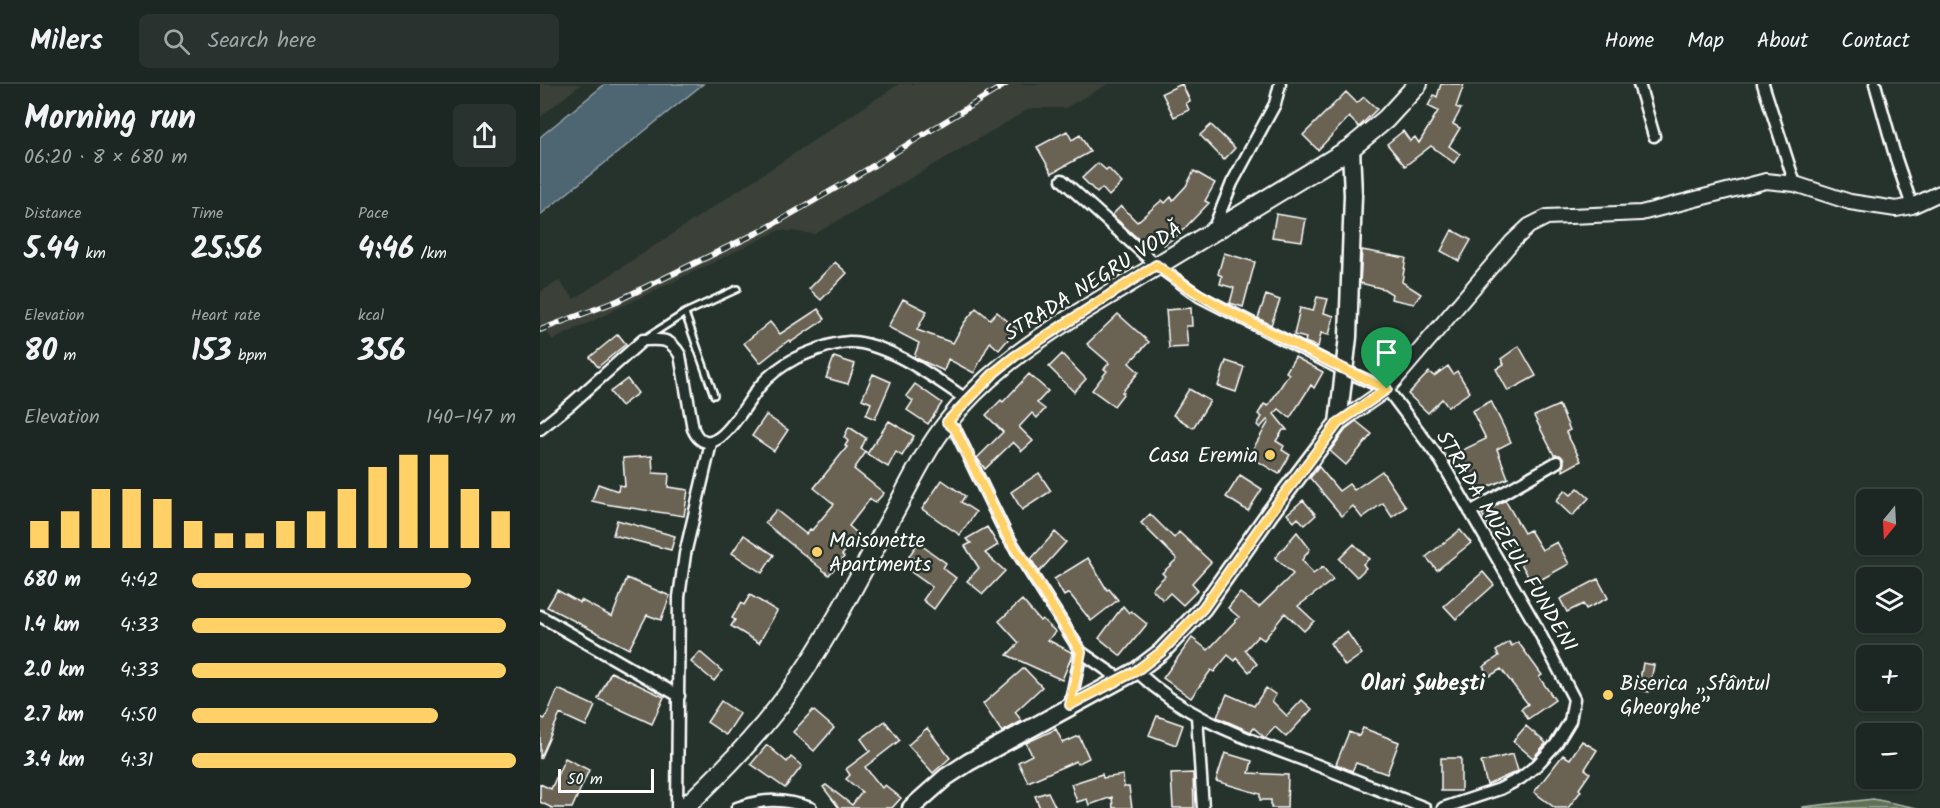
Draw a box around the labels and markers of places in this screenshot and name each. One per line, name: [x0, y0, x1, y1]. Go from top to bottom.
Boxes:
pin: [1361, 327, 1412, 389]
place label: Casa Eremia: [1148, 440, 1258, 473]
marker: Casa Eremia: [1263, 448, 1277, 462]
place label: Maisonette Apartments: [829, 525, 931, 582]
marker: Maisonette Apartments: [810, 545, 824, 559]
place label: Biserica „Sfântul Gheorghe”: [1620, 668, 1770, 725]
marker: Biserica „Sfântul Gheorghe”: [1601, 688, 1615, 702]

